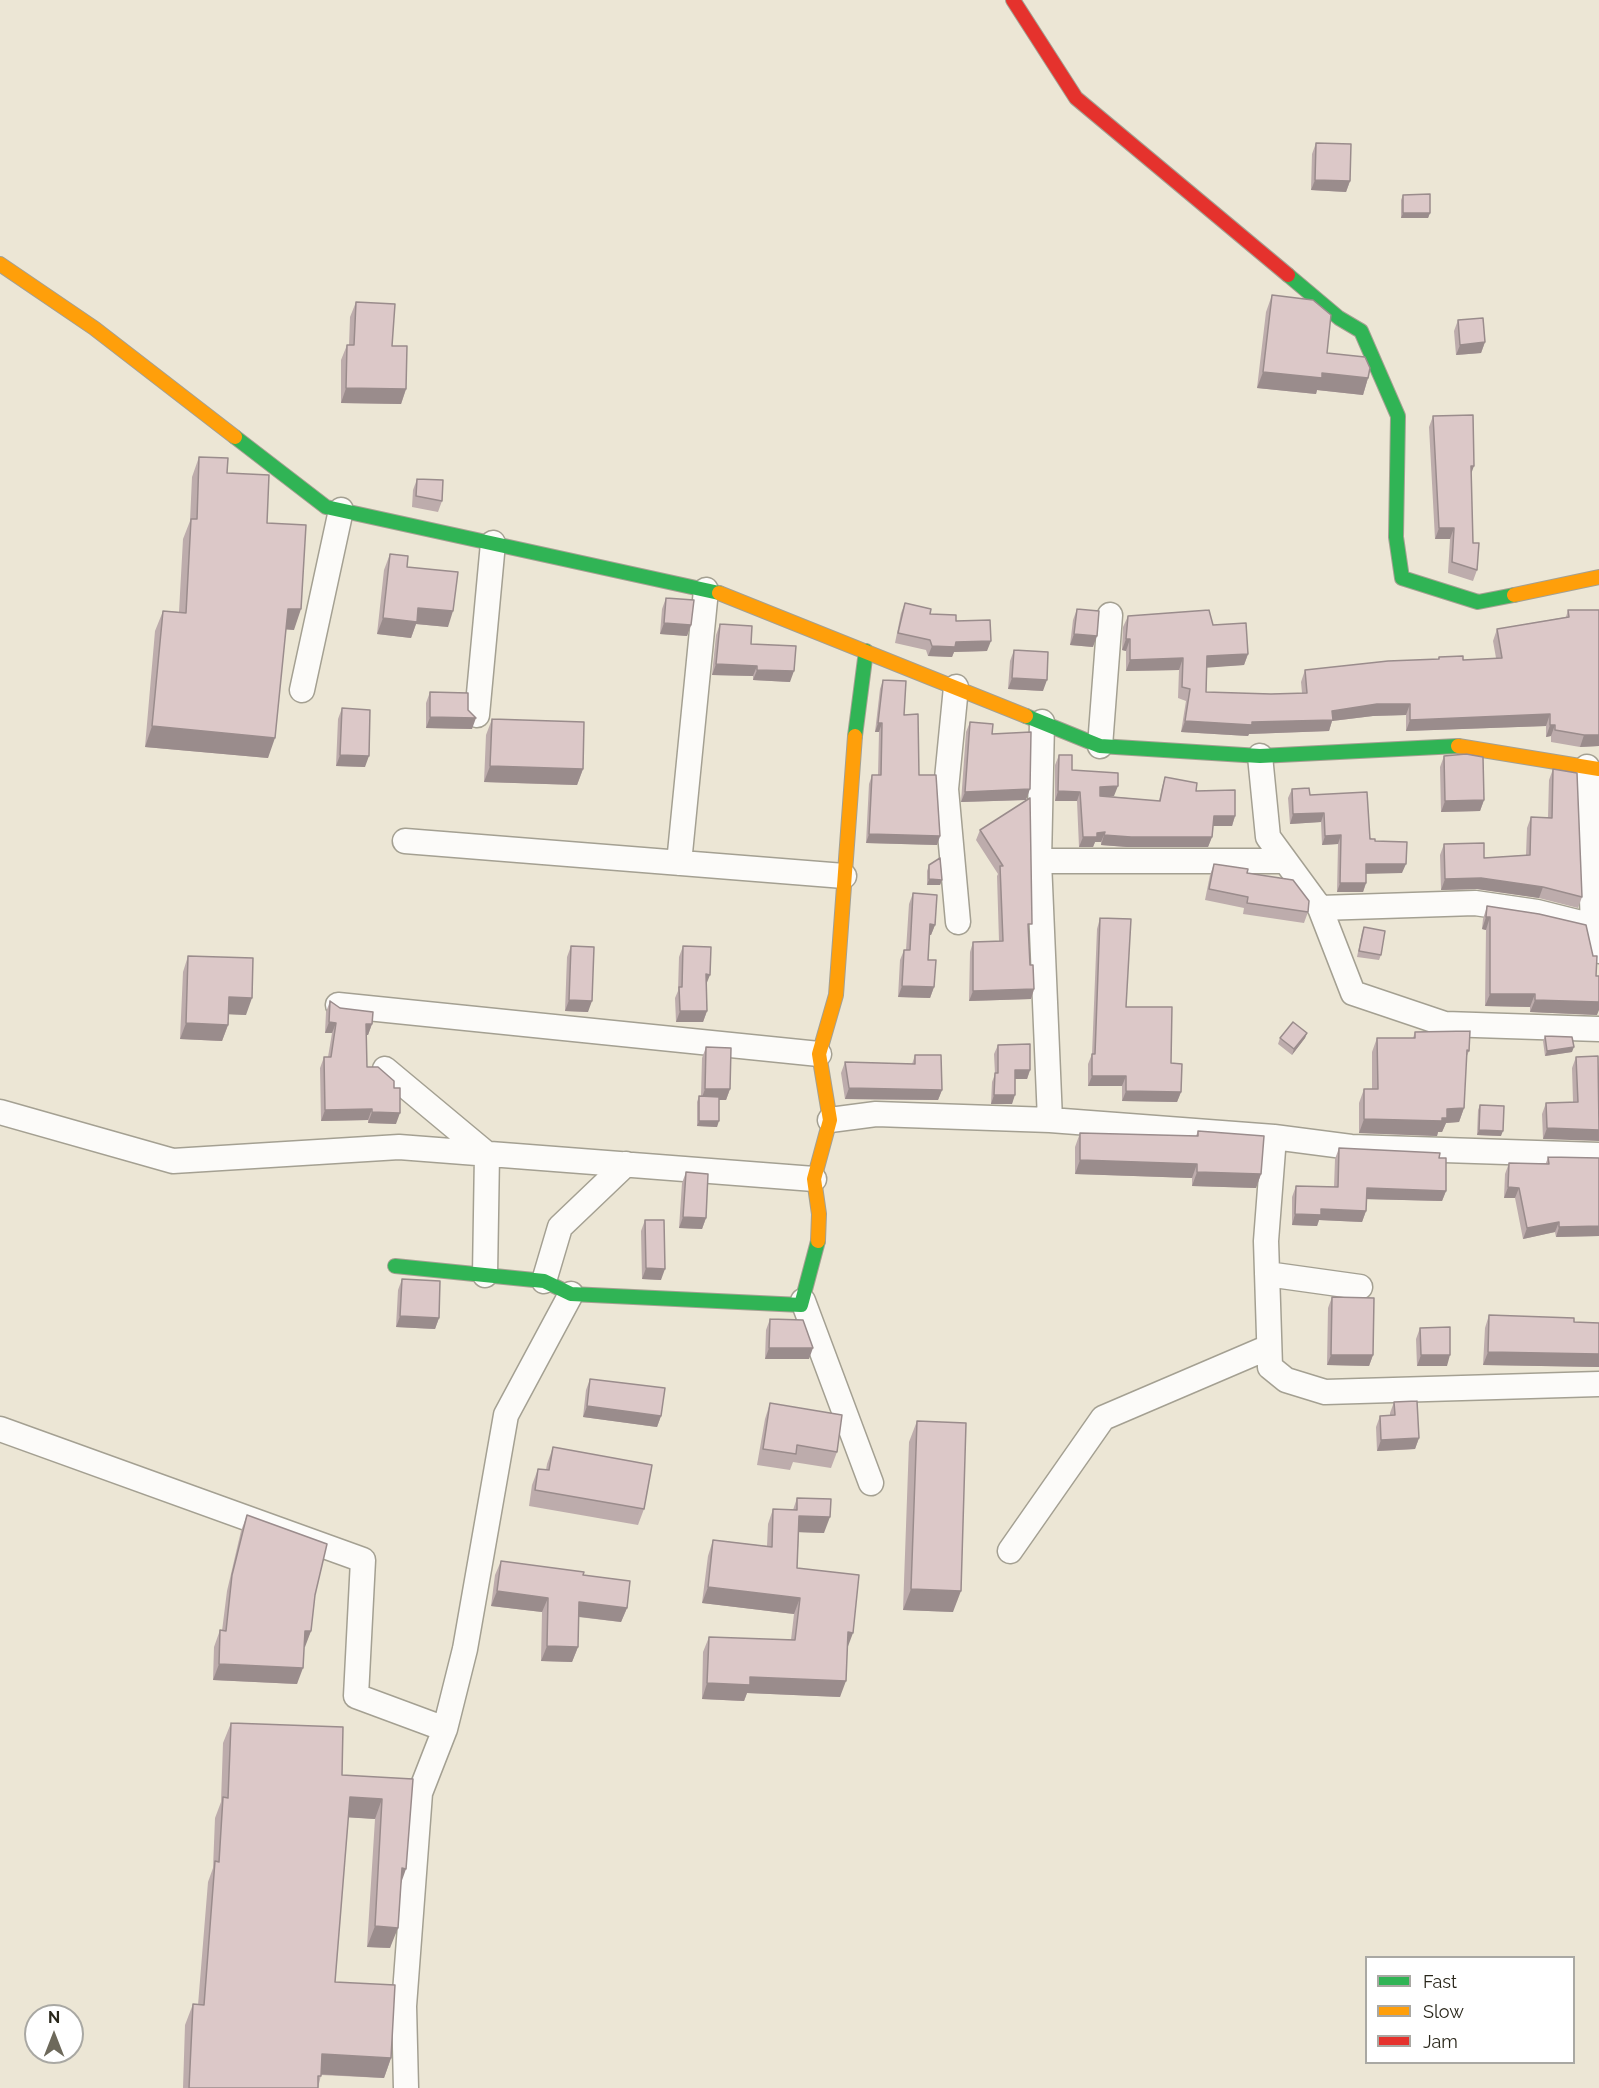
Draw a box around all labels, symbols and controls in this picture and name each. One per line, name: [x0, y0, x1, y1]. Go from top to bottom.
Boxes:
legend: [1365, 1956, 1575, 2064]
text: Fast: [1423, 1971, 1457, 1992]
text: Slow: [1423, 2001, 1464, 2022]
north arrow: [24, 2004, 84, 2064]
text: N: [48, 2008, 60, 2027]
text: Jam: [1423, 2031, 1458, 2052]

